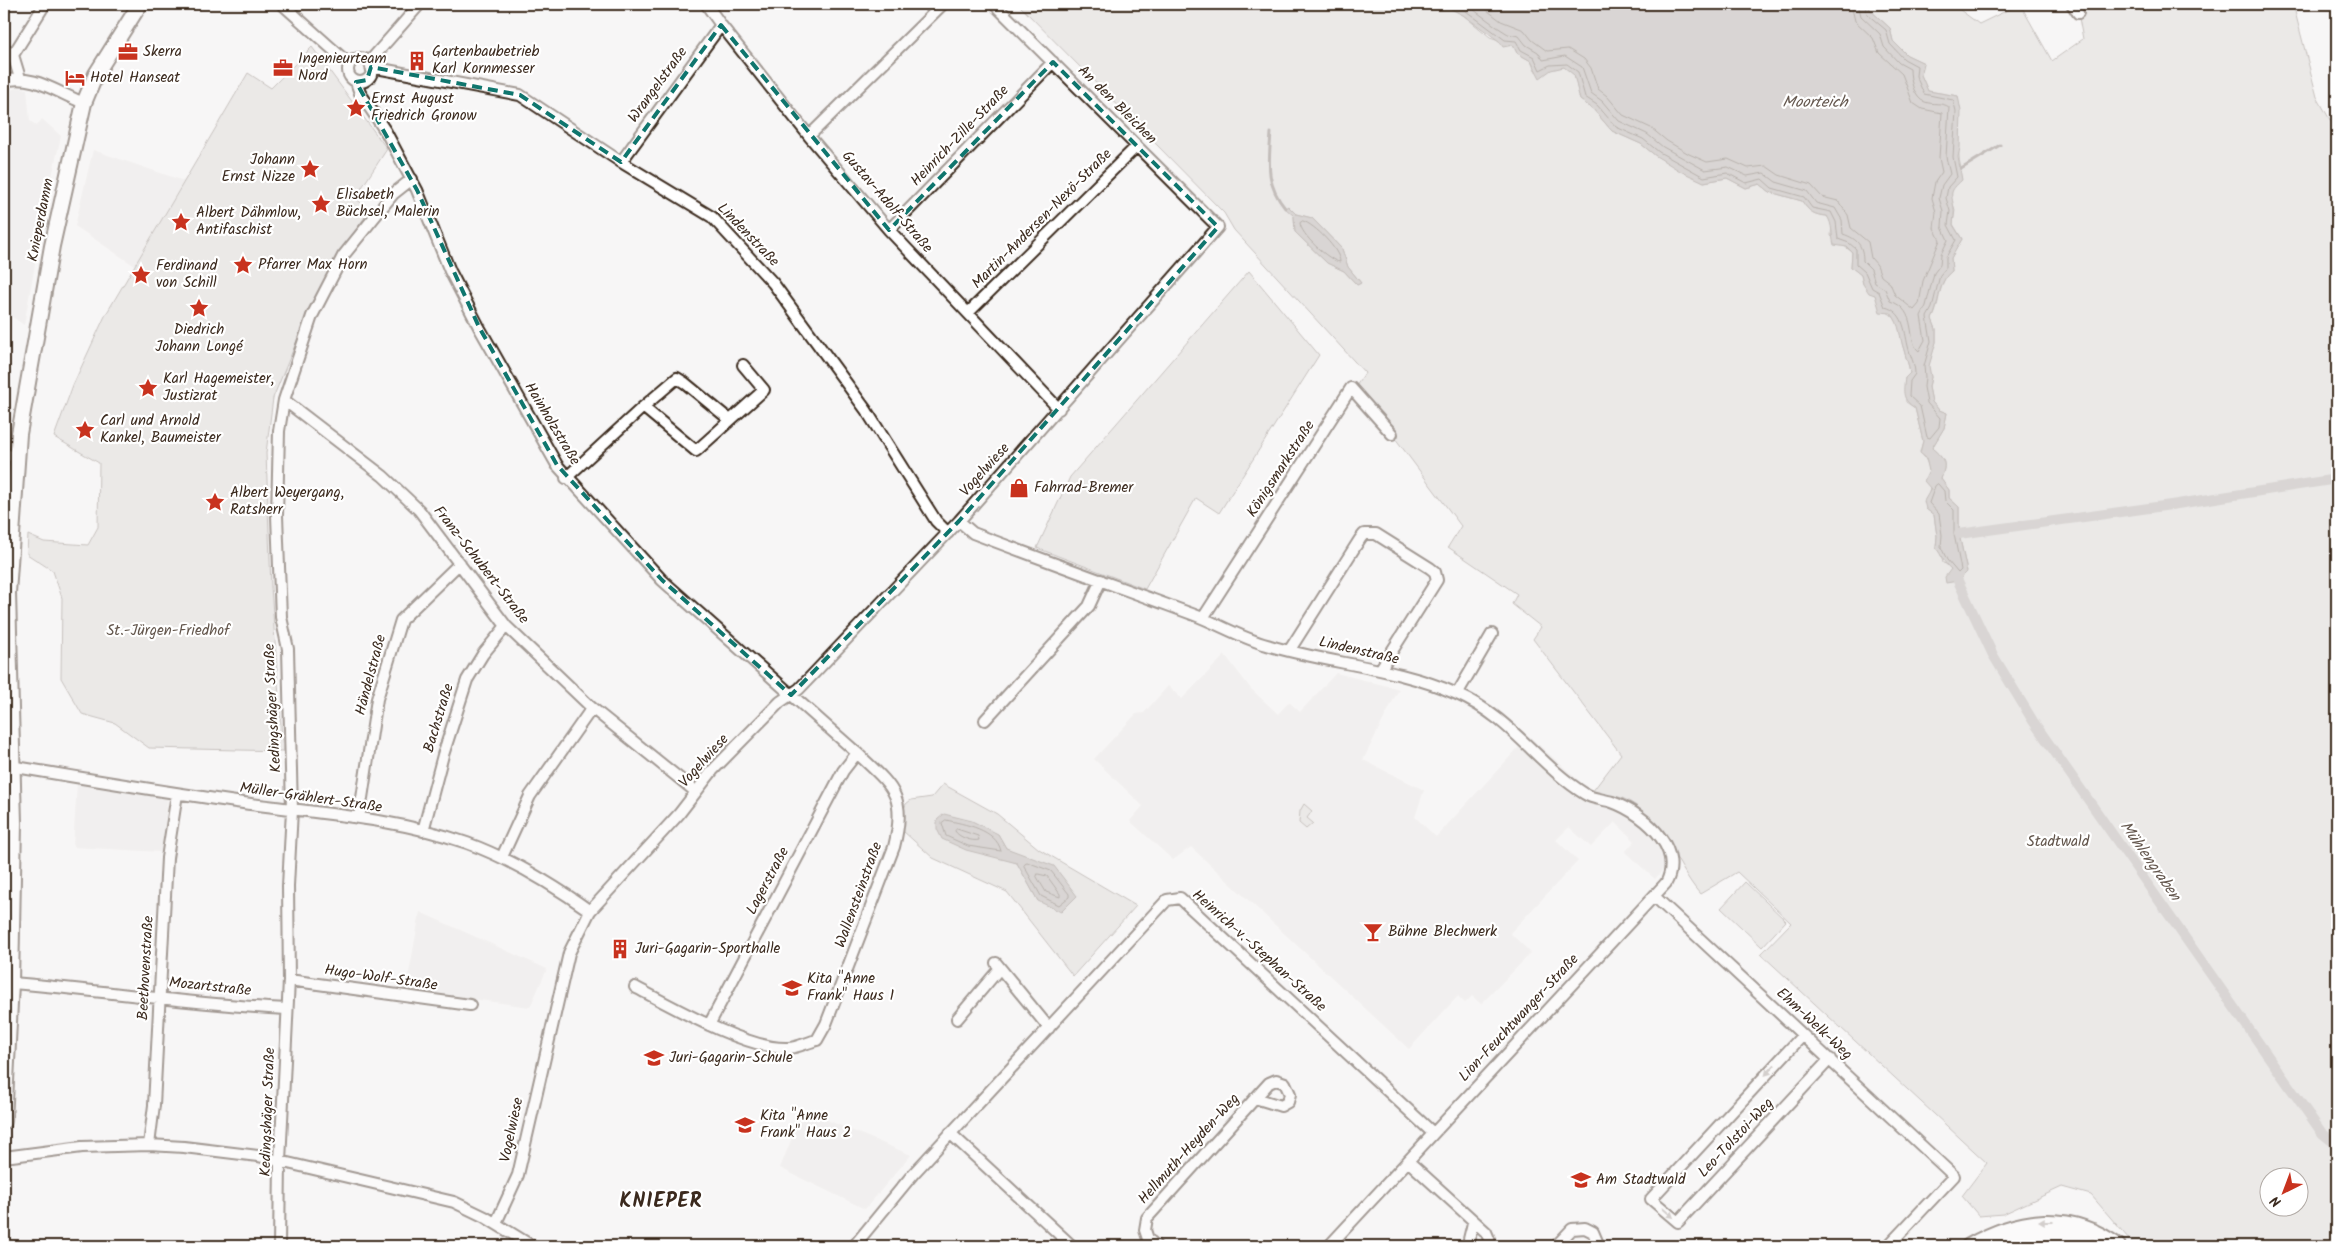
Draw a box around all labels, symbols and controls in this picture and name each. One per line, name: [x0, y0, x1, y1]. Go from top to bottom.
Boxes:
place label: Skerra: [143, 40, 182, 64]
place label: Gartenbaubetrieb Karl Kornmesser: [432, 40, 540, 81]
office icon: Skerra: [117, 41, 139, 63]
street label: Wrangelstraße: [622, 42, 694, 128]
place label: Ingenieurteam Nord: [298, 47, 387, 88]
building icon: Gartenbaubetrieb Karl Kornmesser: [406, 50, 428, 72]
office icon: Ingenieurteam Nord: [272, 57, 294, 79]
street label: An den Bleichen: [1072, 60, 1162, 150]
place label: Hotel Hanseat: [90, 66, 180, 90]
hotel icon: Hotel Hanseat: [64, 67, 86, 89]
street label: Heinrich-Zille-Straße: [905, 79, 1015, 192]
place label: Ernst August Friedrich Gronow: [371, 87, 478, 128]
water label: Moorteich: [1782, 90, 1849, 115]
place icon: Ernst August Friedrich Gronow: [345, 97, 367, 119]
street label: Martin-Andersen-Nexö-Straße: [966, 143, 1118, 295]
street label: Gustav-Adolf-Straße: [835, 145, 939, 259]
place label: Johann Ernst Nizze: [221, 148, 295, 189]
place icon: Johann Ernst Nizze: [299, 158, 321, 180]
street label: Knieperdamm: [21, 176, 61, 264]
place label: Elisabeth Büchsel, Malerin: [336, 183, 440, 224]
place icon: Elisabeth Büchsel, Malerin: [310, 193, 332, 215]
street label: Lindenstraße: [711, 197, 785, 273]
place label: Albert Dähmlow, Antifaschist: [196, 201, 301, 242]
place icon: Albert Dähmlow, Antifaschist: [170, 211, 192, 233]
place label: Pfarrer Max Horn: [258, 253, 368, 277]
place label: Ferdinand von Schill: [156, 254, 218, 295]
place icon: Pfarrer Max Horn: [232, 254, 254, 276]
place icon: Ferdinand von Schill: [130, 264, 152, 286]
place icon: Diedrich Johann Longé: [188, 297, 210, 319]
place label: Diedrich Johann Longé: [155, 318, 244, 359]
place label: Karl Hagemeister, Justizrat: [163, 367, 274, 408]
place icon: Karl Hagemeister, Justizrat: [137, 377, 159, 399]
street label: Hainholzstraße: [518, 378, 586, 470]
place label: Carl und Arnold Kankel, Baumeister: [100, 409, 222, 450]
street label: Königsmarkstraße: [1241, 416, 1322, 522]
place icon: Carl und Arnold Kankel, Baumeister: [74, 419, 96, 441]
street label: Vogelwiese: [954, 437, 1016, 503]
place label: Fahrrad-Bremer: [1034, 476, 1134, 500]
shop icon: Fahrrad-Bremer: [1008, 477, 1030, 499]
place label: Albert Weyergang, Ratsherr: [230, 481, 344, 522]
place icon: Albert Weyergang, Ratsherr: [204, 491, 226, 513]
street label: Franz-Schubert-Straße: [427, 501, 535, 630]
park label: St.-Jürgen-Friedhof: [106, 619, 231, 643]
street label: Lindenstraße: [1316, 630, 1402, 672]
street label: Händelstraße: [349, 632, 393, 718]
street label: Kedingshäger Straße: [258, 642, 288, 773]
street label: Bachstraße: [417, 680, 461, 755]
street label: Vogelwiese: [673, 728, 735, 794]
street label: Müller-Grählert-Straße: [238, 776, 384, 820]
water label: Mühlengraben: [2113, 816, 2188, 907]
park label: Stadtwald: [2027, 830, 2090, 854]
street label: Wallensteinstraße: [829, 838, 889, 951]
street label: Lagerstraße: [740, 843, 796, 919]
street label: Heinrich-v.-Stephan-Straße: [1186, 884, 1332, 1018]
street label: Beethovenstraße: [131, 915, 161, 1021]
place label: Bühne Blechwerk: [1388, 920, 1498, 944]
bar icon: Bühne Blechwerk: [1362, 921, 1384, 943]
place label: Juri-Gagarin-Sporthalle: [635, 937, 781, 961]
building icon: Juri-Gagarin-Sporthalle: [609, 938, 631, 960]
street label: Lion-Feuchtwanger-Straße: [1453, 948, 1585, 1088]
street label: Hugo-Wolf-Straße: [323, 958, 439, 998]
place label: Kita "Anne Frank" Haus 1: [807, 967, 895, 1008]
street label: Mozartstraße: [168, 971, 253, 1003]
school or university icon: Kita "Anne Frank" Haus 1: [781, 977, 803, 999]
street label: Ehm-Welk-Weg: [1770, 982, 1858, 1066]
place label: Juri-Gagarin-Schule: [669, 1046, 793, 1070]
street label: Kedingshäger Straße: [254, 1047, 282, 1177]
school or university icon: Juri-Gagarin-Schule: [643, 1047, 665, 1069]
one-way arrow: [1764, 1064, 1776, 1076]
street label: Hellmuth-Heyden-Weg: [1132, 1088, 1246, 1210]
street label: Leo-Tolstoi-Weg: [1692, 1092, 1780, 1184]
street label: Vogelwiese: [493, 1095, 531, 1165]
place label: Kita "Anne Frank" Haus 2: [760, 1104, 851, 1145]
school or university icon: Kita "Anne Frank" Haus 2: [734, 1114, 756, 1136]
place label: Am Stadtwald: [1596, 1168, 1686, 1192]
north arrow: [2258, 1168, 2308, 1218]
school or university icon: Am Stadtwald: [1570, 1169, 1592, 1191]
district label: KNIEPER: [620, 1186, 702, 1218]
text: N: [2265, 1190, 2287, 1212]
one-way arrow: [1661, 1207, 1673, 1219]
one-way arrow: [2038, 1218, 2054, 1226]

